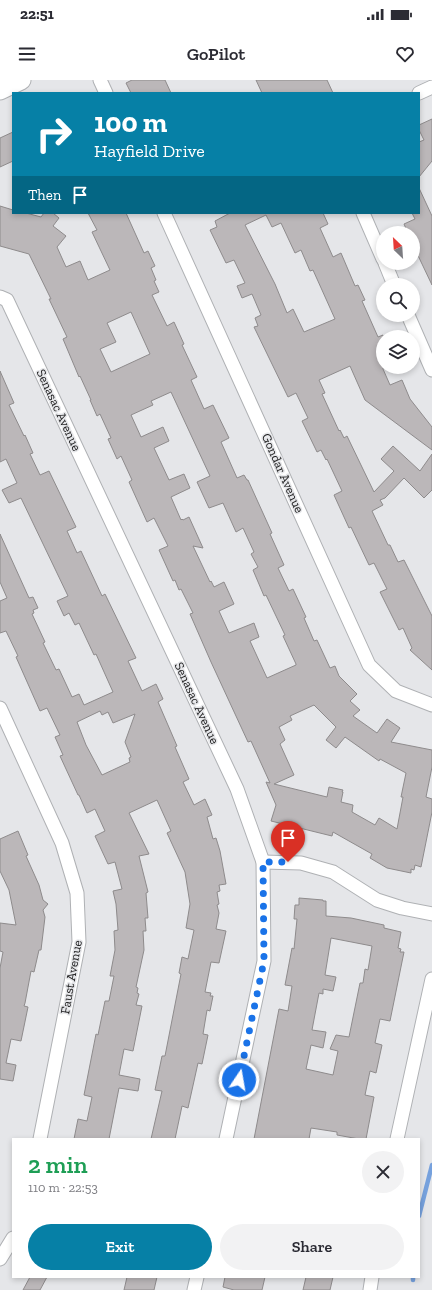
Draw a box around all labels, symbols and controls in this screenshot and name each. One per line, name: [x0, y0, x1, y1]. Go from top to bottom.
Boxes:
text: 22:51: [20, 5, 54, 23]
icon: menu: [16, 43, 38, 65]
text: GoPilot: [187, 43, 245, 65]
icon: heart: [394, 43, 416, 65]
text: 100 m: [94, 106, 167, 139]
icon: right: [28, 108, 80, 160]
text: Hayfield Drive: [94, 140, 205, 162]
icon: arrive: [69, 184, 91, 206]
text: Then: [28, 186, 61, 204]
north arrow: [376, 226, 420, 270]
map controls: [376, 226, 420, 374]
button: search: [376, 278, 420, 322]
button: layers: [376, 330, 420, 374]
street label: Senasac Avenue: [34, 367, 84, 453]
street label: Gondar Avenue: [259, 431, 307, 515]
street label: Senasac Avenue: [172, 660, 222, 746]
pin: [271, 821, 305, 862]
icon: arrive: [277, 827, 299, 849]
street label: Faust Avenue: [57, 939, 85, 1015]
position arrow: [218, 1059, 260, 1101]
text: 2 min: [28, 1150, 88, 1179]
button: close: [362, 1151, 404, 1193]
text: 110 m · 22:53: [28, 1180, 98, 1195]
button: Exit: [28, 1224, 212, 1270]
button: Share: [220, 1224, 404, 1270]

